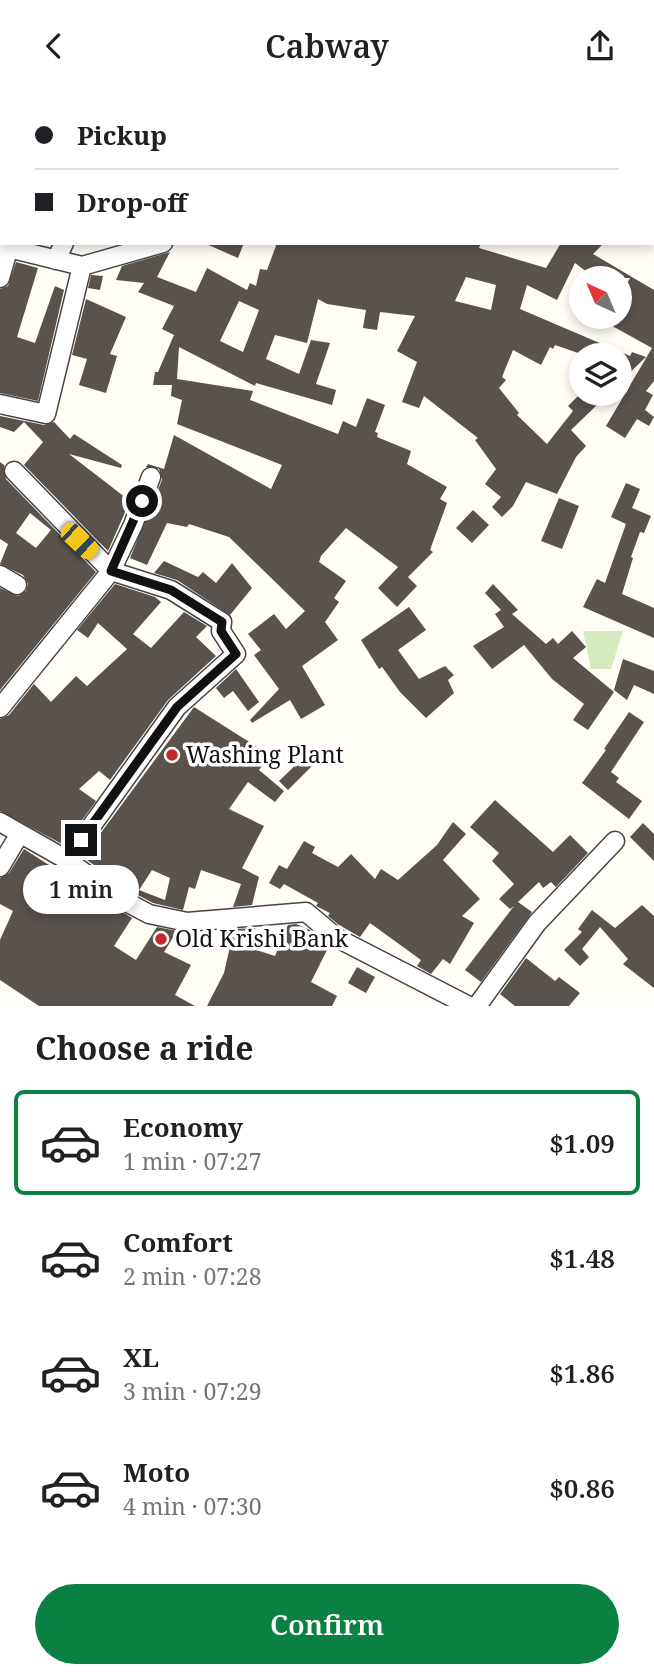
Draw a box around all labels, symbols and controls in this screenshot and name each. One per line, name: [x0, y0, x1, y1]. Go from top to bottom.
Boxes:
text: Cabway: [265, 24, 389, 67]
icon: back: [35, 27, 73, 65]
icon: share: [581, 27, 619, 65]
text: Pickup: [77, 117, 167, 153]
text: Drop-off: [77, 184, 187, 220]
north arrow: [569, 266, 632, 329]
map controls: [569, 266, 632, 406]
button: layers: [569, 343, 632, 406]
route start: [126, 485, 158, 517]
car: [57, 519, 102, 563]
place label: Washing Plant: [186, 738, 344, 770]
marker: Washing Plant: [164, 747, 180, 763]
route end: [65, 824, 97, 856]
callout: 1 min: [23, 865, 139, 913]
text: 1 min: [49, 873, 113, 905]
place label: Old Krishi Bank: [175, 922, 349, 954]
marker: Old Krishi Bank: [153, 931, 169, 947]
text: Choose a ride: [35, 1026, 254, 1069]
text: Economy: [123, 1109, 243, 1145]
icon: car: [39, 1111, 102, 1174]
text: $1.09: [549, 1125, 615, 1161]
text: 1 min · 07:27: [123, 1145, 261, 1177]
text: Comfort: [123, 1224, 233, 1260]
icon: car: [39, 1226, 102, 1289]
text: $1.48: [549, 1240, 615, 1276]
text: 2 min · 07:28: [123, 1260, 261, 1292]
text: XL: [123, 1339, 159, 1375]
icon: car: [39, 1341, 102, 1404]
text: $1.86: [549, 1355, 615, 1391]
text: 3 min · 07:29: [123, 1375, 261, 1407]
text: Moto: [123, 1454, 190, 1490]
icon: car: [39, 1456, 102, 1519]
text: $0.86: [549, 1470, 615, 1506]
text: 4 min · 07:30: [123, 1490, 261, 1522]
button: Confirm: [35, 1584, 619, 1664]

